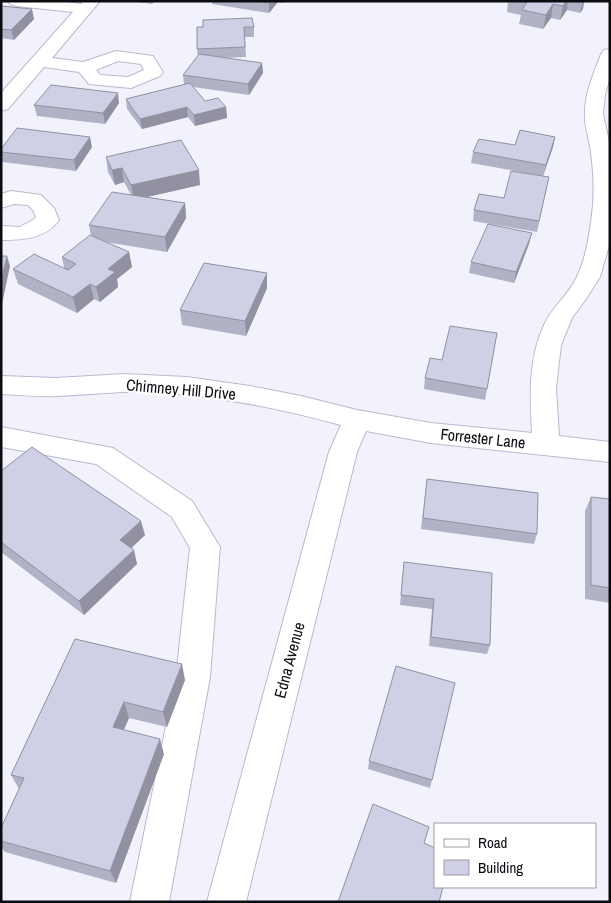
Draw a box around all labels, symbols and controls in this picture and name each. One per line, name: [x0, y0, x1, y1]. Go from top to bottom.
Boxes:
street label: Chimney Hill Drive: [125, 373, 237, 405]
street label: Forrester Lane: [439, 423, 527, 453]
street label: Edna Avenue: [268, 620, 310, 700]
legend: [434, 823, 596, 888]
text: Road: [478, 832, 507, 853]
text: Building: [478, 857, 523, 878]

